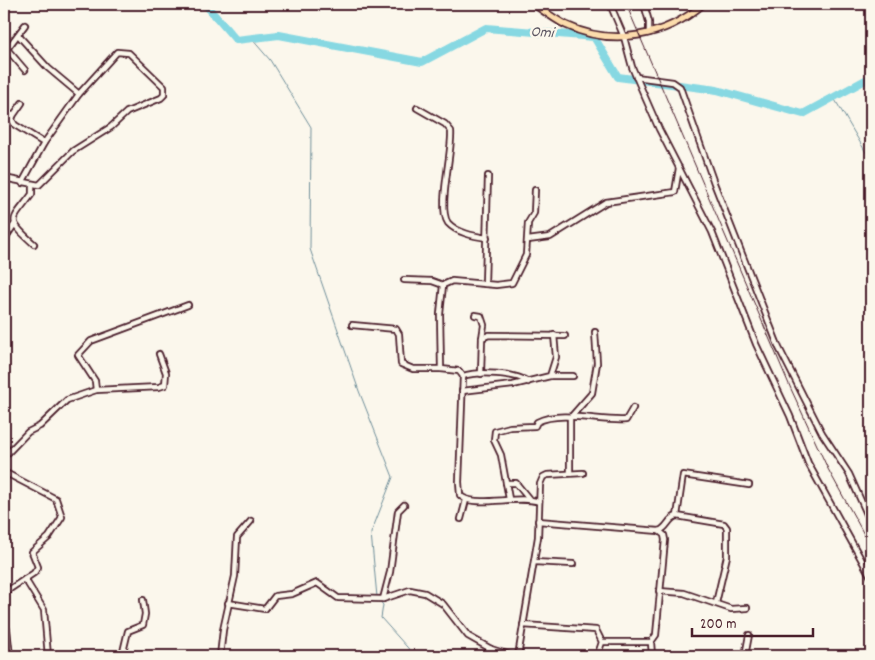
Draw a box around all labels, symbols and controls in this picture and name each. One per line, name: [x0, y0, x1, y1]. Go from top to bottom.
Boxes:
water label: Omi: [530, 21, 557, 45]
scale bar: [692, 605, 814, 637]
text: 200 m: [700, 614, 737, 636]

